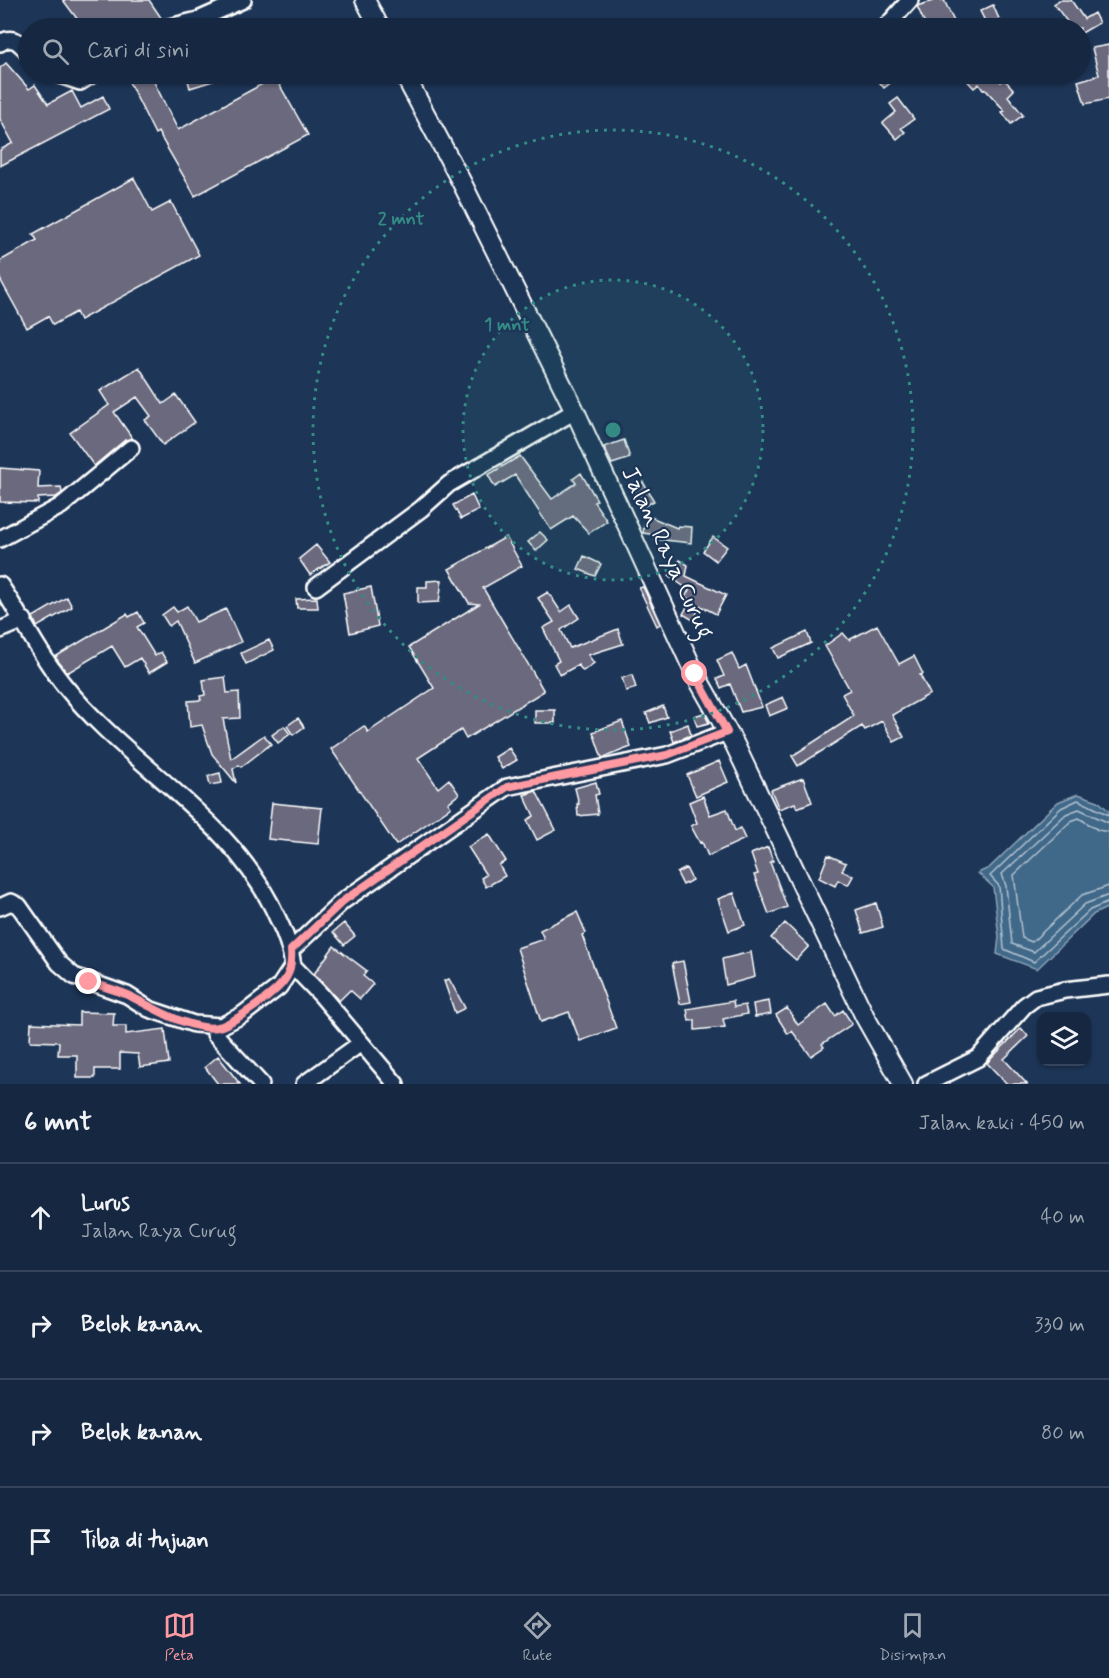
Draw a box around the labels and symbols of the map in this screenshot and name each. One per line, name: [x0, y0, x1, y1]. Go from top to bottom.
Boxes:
text: 2 mnt: [378, 207, 425, 231]
text: 1 mnt: [484, 313, 530, 337]
centre of rings: [603, 420, 623, 440]
street label: Jalan Raya Curug: [611, 462, 721, 646]
route start: [681, 660, 707, 686]
route end: [75, 968, 101, 994]

